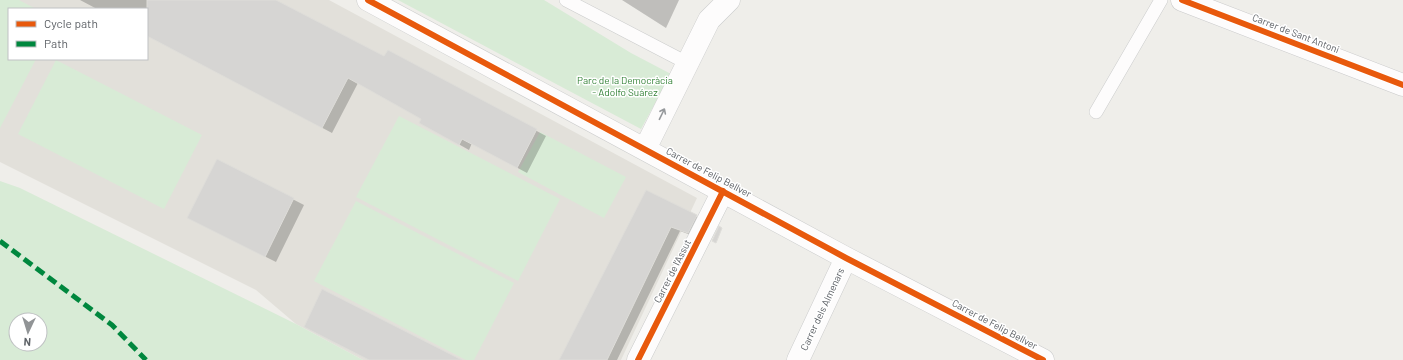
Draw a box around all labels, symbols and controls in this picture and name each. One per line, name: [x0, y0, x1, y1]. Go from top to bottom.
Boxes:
legend: [8, 8, 148, 60]
street label: Carrer de Sant Antoni: [1251, 11, 1341, 55]
text: Cycle path: [44, 16, 98, 30]
text: Path: [44, 36, 68, 50]
park label: Parc de la Democràcia - Adolfo Suárez: [577, 74, 673, 98]
one-way arrow: [659, 108, 666, 120]
street label: Carrer de Felip Bellver: [664, 144, 754, 200]
street label: Carrer de l'Assut: [651, 237, 693, 305]
street label: Carrer dels Almenars: [798, 265, 847, 352]
street label: Carrer de Felip Bellver: [950, 296, 1040, 352]
north arrow: [8, 312, 48, 352]
text: N: [23, 336, 31, 349]

